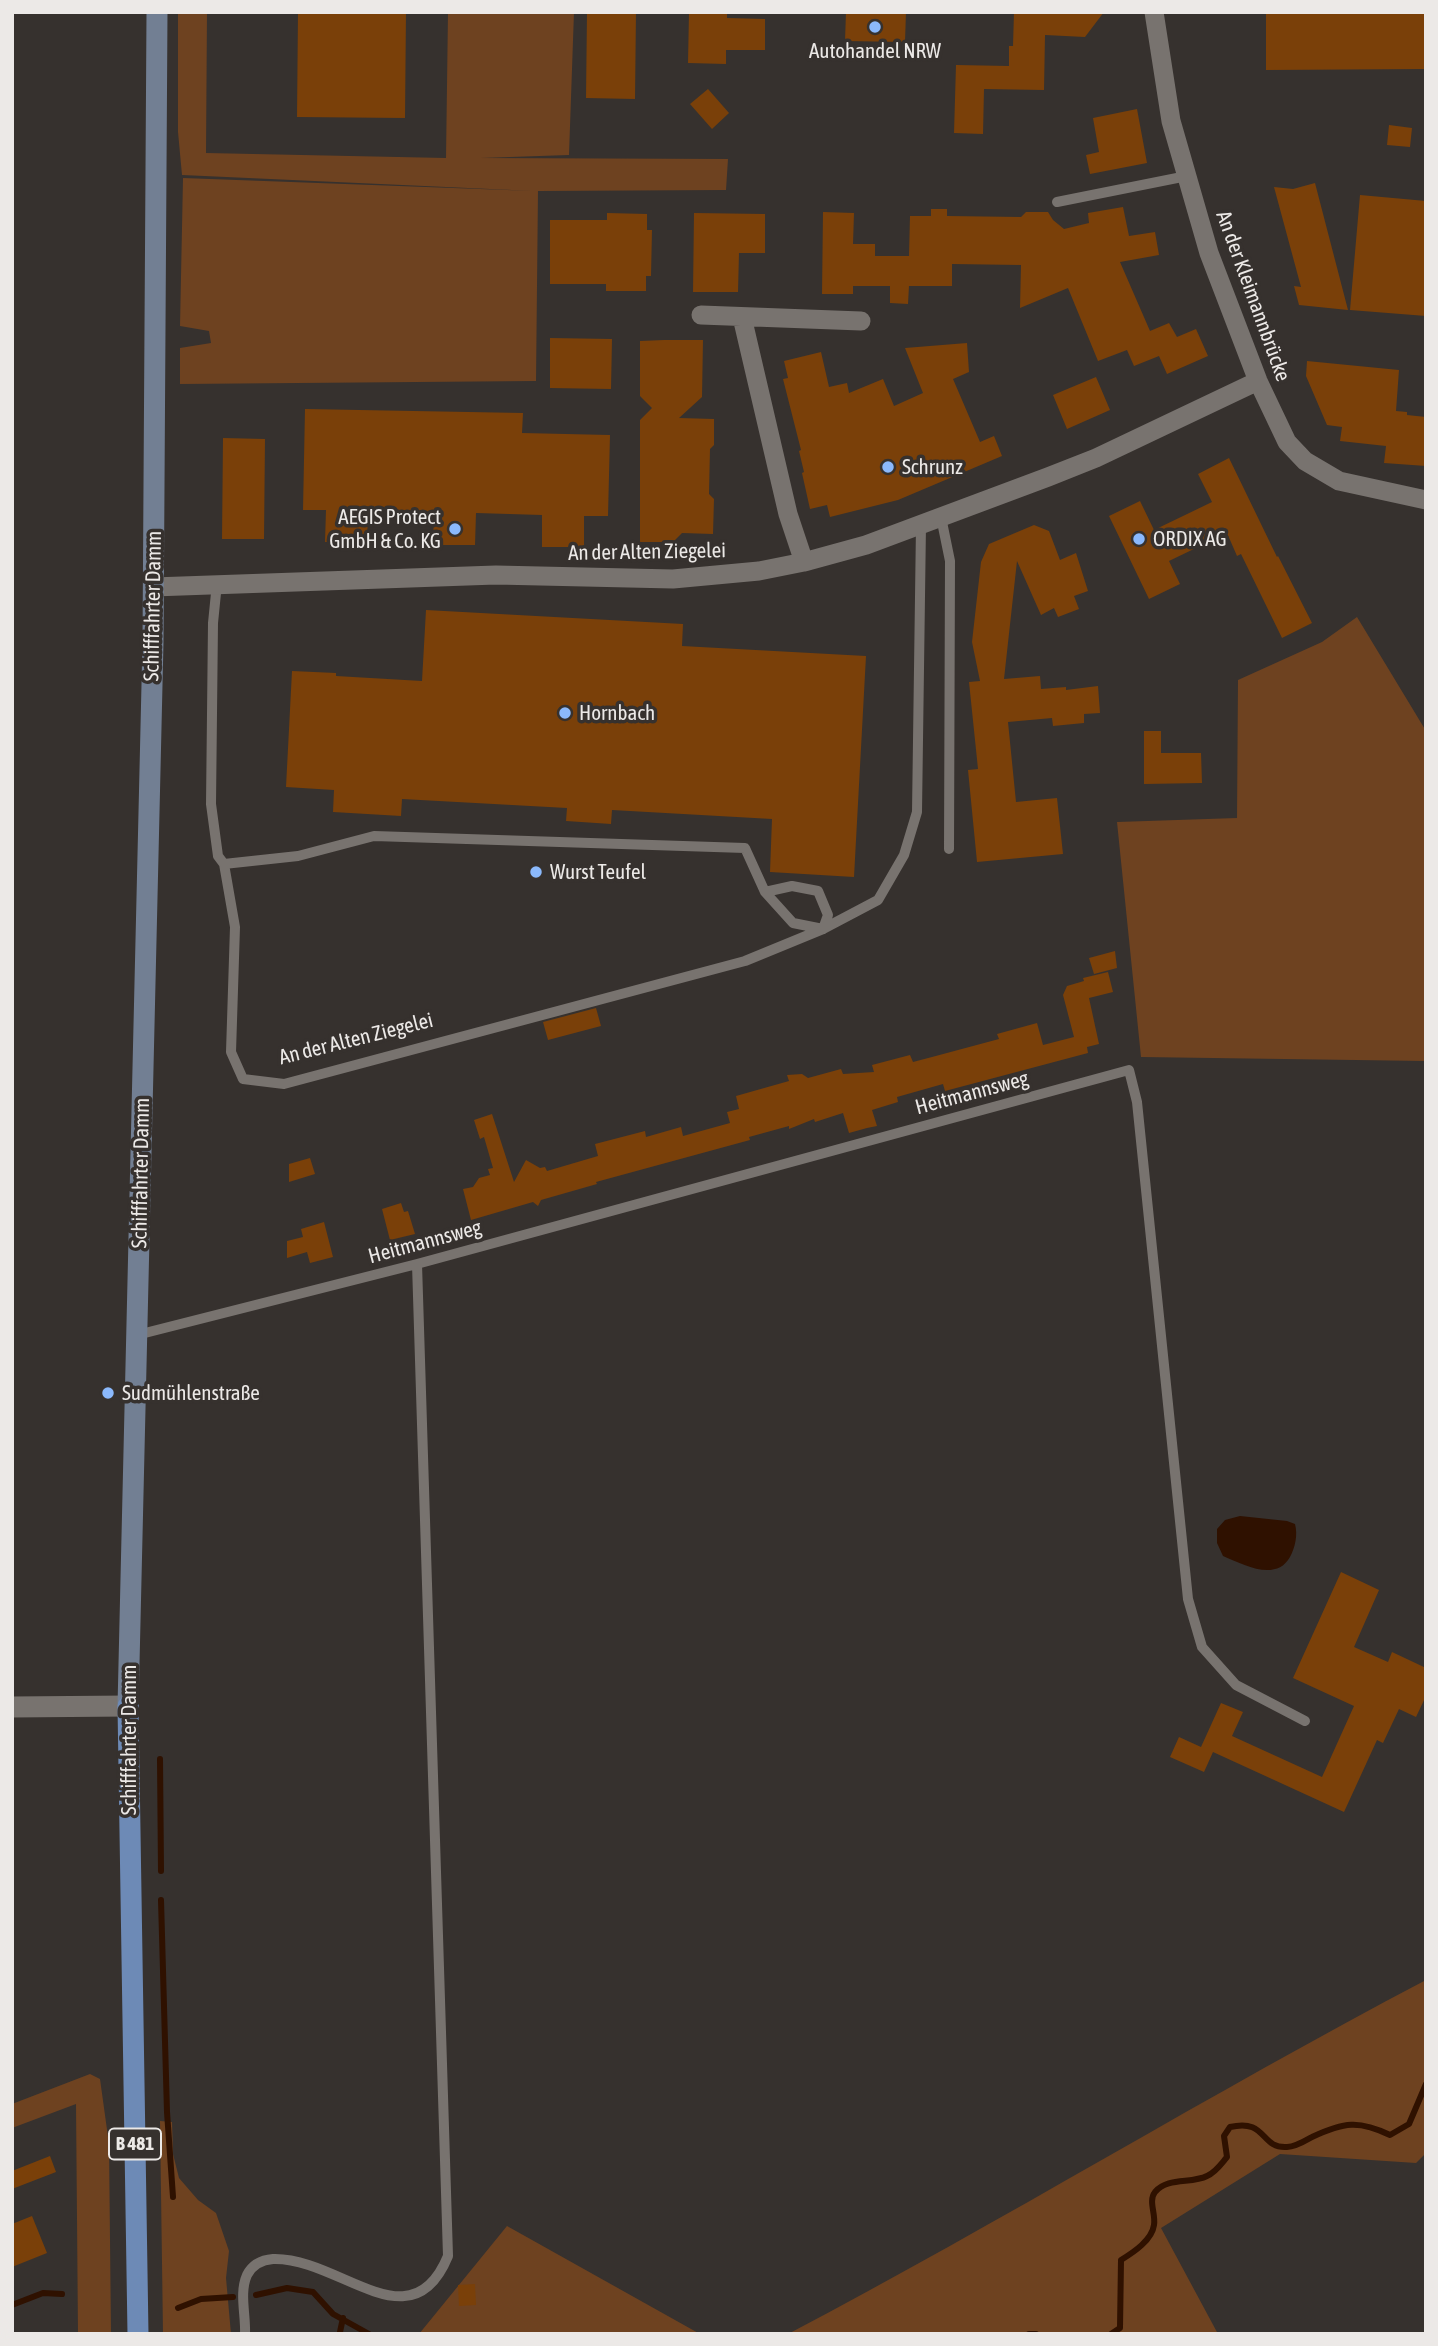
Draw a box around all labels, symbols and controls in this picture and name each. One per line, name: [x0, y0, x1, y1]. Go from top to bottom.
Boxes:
marker: Autohandel NRW: [867, 19, 883, 35]
place label: Autohandel NRW: [809, 38, 941, 64]
street label: An der Kleimannbrücke: [1210, 207, 1296, 385]
place label: Schrunz: [902, 454, 963, 480]
marker: Schrunz: [880, 459, 896, 475]
place label: AEGIS Protect GmbH & Co. KG: [329, 504, 441, 554]
marker: AEGIS Protect GmbH & Co. KG: [447, 521, 463, 537]
place label: ORDIX AG: [1153, 526, 1227, 552]
street label: Schifffahrter Damm: [139, 530, 167, 682]
marker: ORDIX AG: [1131, 531, 1147, 547]
street label: An der Alten Ziegelei: [568, 538, 726, 566]
place label: Hornbach: [579, 700, 655, 726]
marker: Hornbach: [557, 705, 573, 721]
place label: Wurst Teufel: [550, 859, 646, 885]
marker: Wurst Teufel: [528, 864, 544, 880]
street label: An der Alten Ziegelei: [276, 1008, 436, 1070]
street label: Heitmannsweg: [913, 1066, 1031, 1120]
street label: Schifffahrter Damm: [127, 1097, 155, 1249]
street label: Heitmannsweg: [366, 1215, 484, 1269]
place label: Sudmühlenstraße: [122, 1380, 260, 1406]
marker: Sudmühlenstraße: [100, 1385, 116, 1401]
street label: Schifffahrter Damm: [116, 1665, 142, 1815]
road number: B 481: [109, 2128, 161, 2160]

